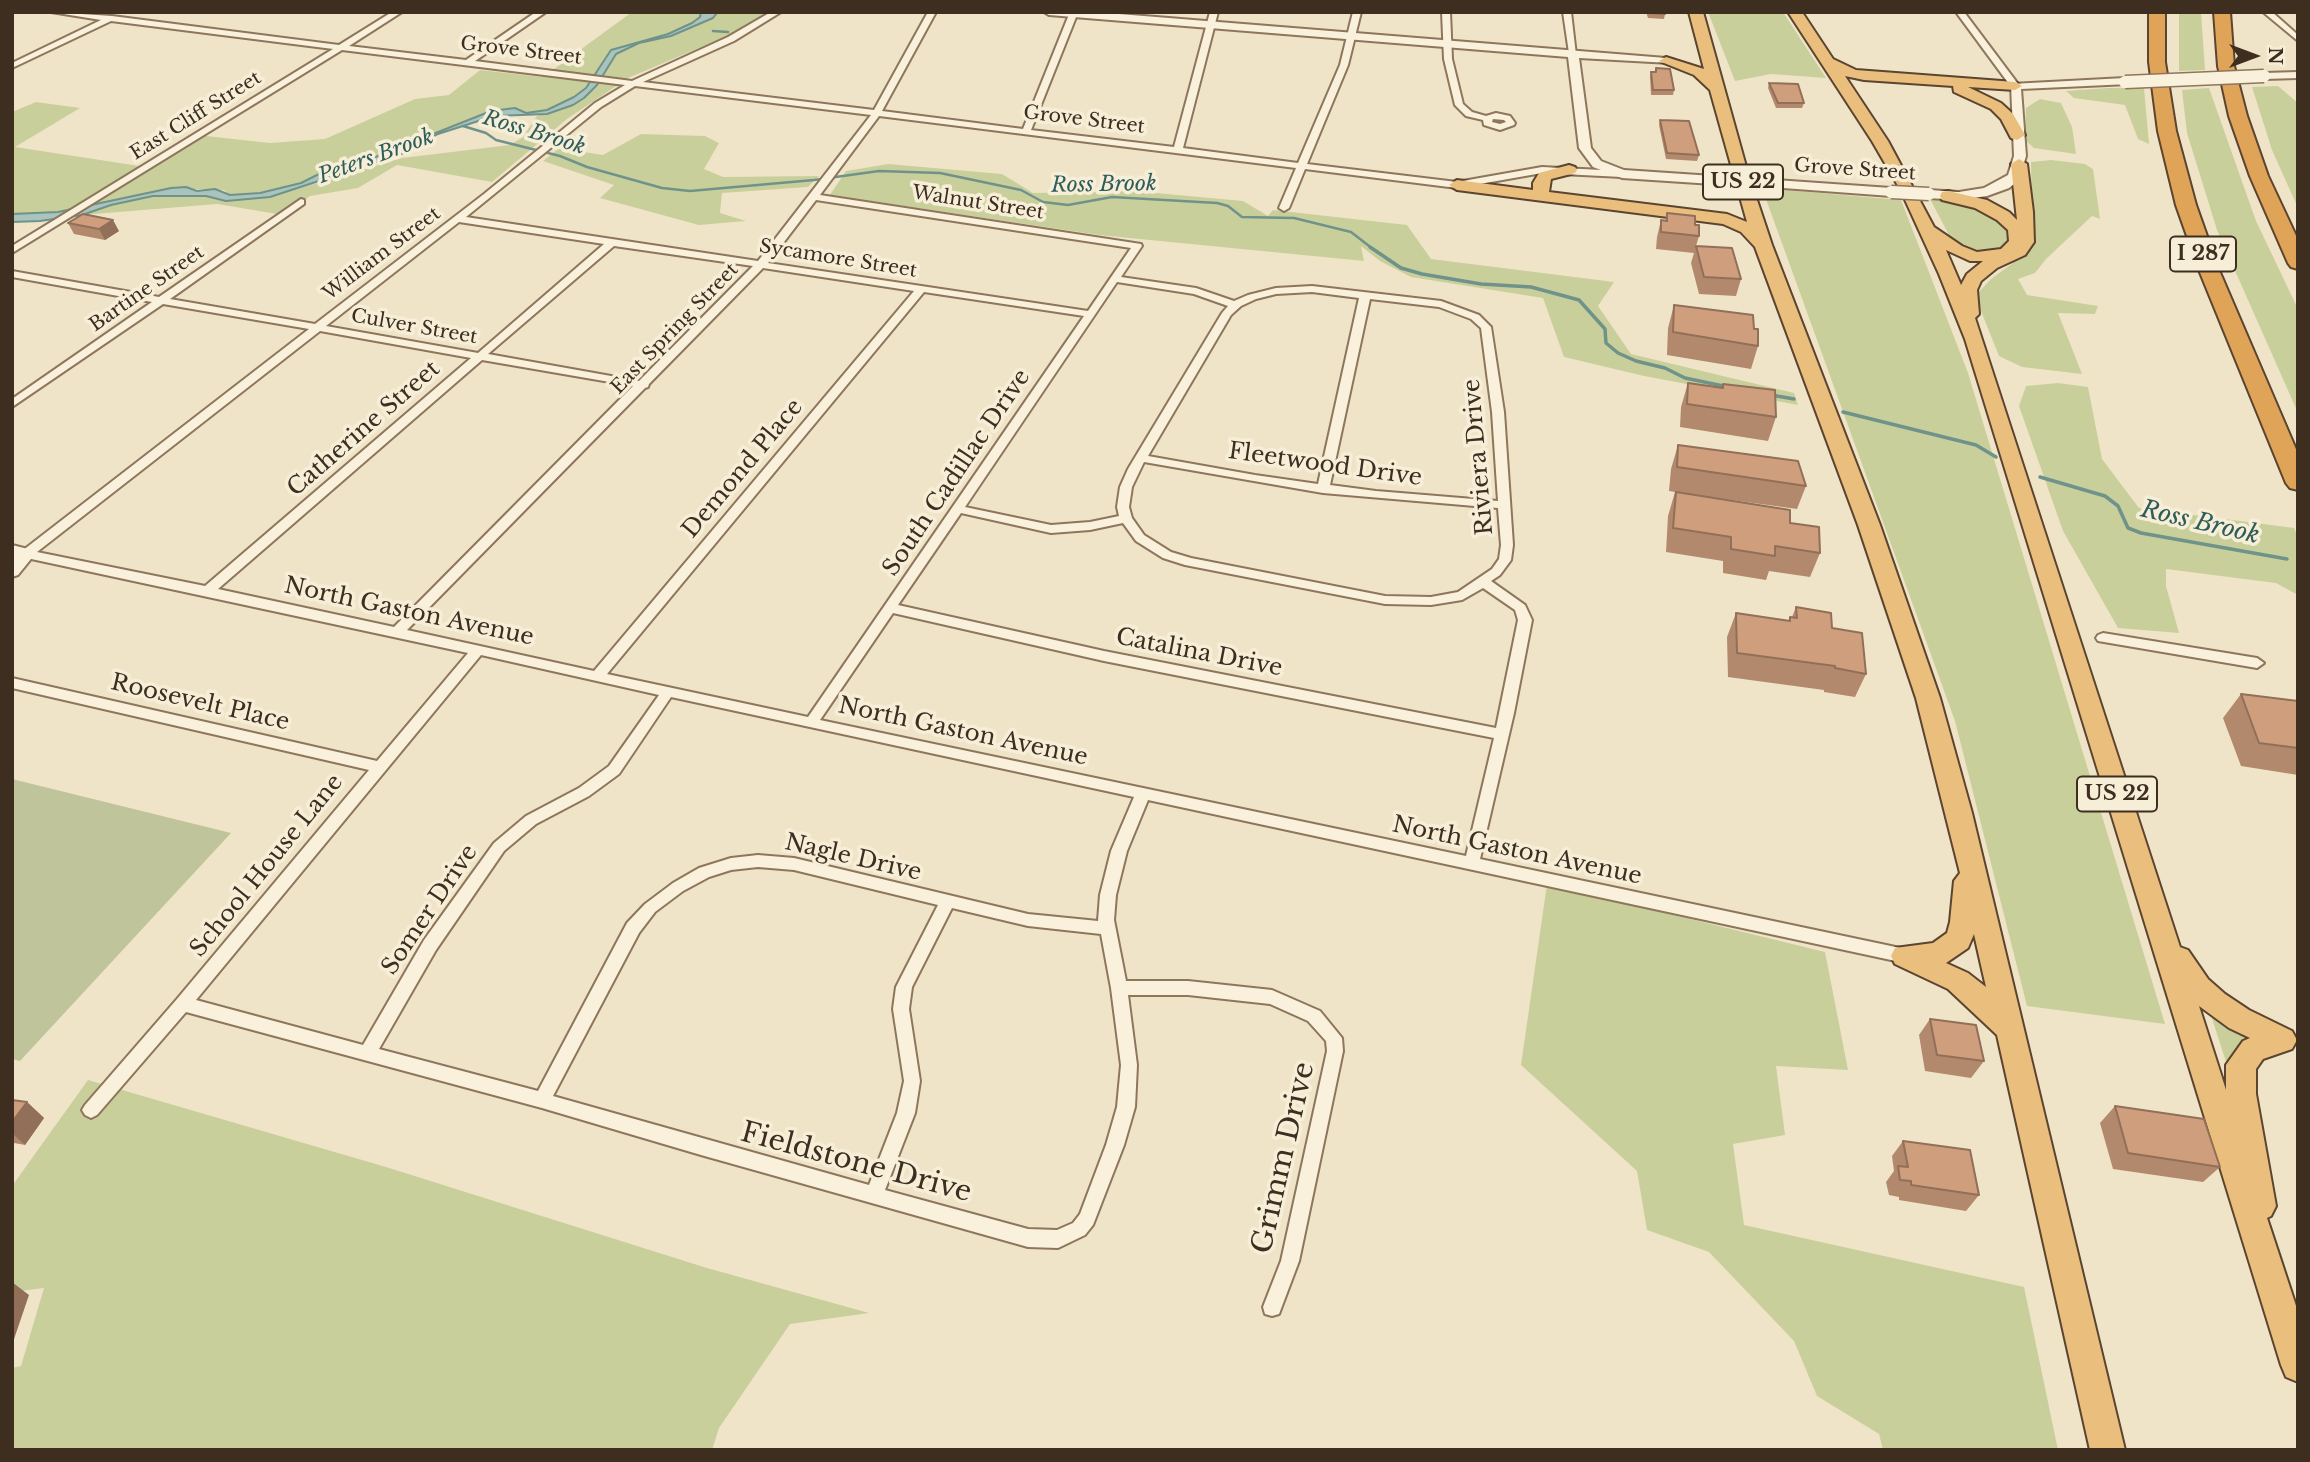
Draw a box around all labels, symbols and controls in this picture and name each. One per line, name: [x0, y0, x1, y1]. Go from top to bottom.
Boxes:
north arrow: [2219, 21, 2289, 91]
street label: Grove Street: [459, 32, 583, 70]
text: N: [2264, 47, 2287, 65]
street label: East Cliff Street: [126, 67, 266, 165]
street label: Grove Street: [1022, 101, 1146, 139]
water label: Ross Brook: [480, 106, 588, 160]
water label: Peters Brook: [315, 124, 437, 190]
street label: Grove Street: [1793, 154, 1917, 186]
road number: US 22: [1703, 164, 1783, 200]
water label: Ross Brook: [1051, 171, 1157, 199]
street label: Walnut Street: [911, 181, 1045, 225]
street label: William Street: [319, 202, 445, 306]
street label: Sycamore Street: [757, 235, 919, 283]
road number: I 287: [2170, 236, 2236, 272]
street label: Bartine Street: [85, 241, 209, 337]
street label: East Spring Street: [607, 259, 743, 399]
street label: Culver Street: [349, 305, 479, 349]
street label: Catherine Street: [282, 355, 446, 503]
street label: South Cadillac Drive: [878, 364, 1036, 582]
street label: Riviera Drive: [1458, 378, 1500, 536]
street label: Demond Place: [677, 394, 809, 544]
street label: Fleetwood Drive: [1226, 438, 1424, 492]
water label: Ross Brook: [2138, 495, 2262, 551]
street label: North Gaston Avenue: [282, 572, 536, 652]
street label: Catalina Drive: [1113, 623, 1285, 683]
street label: Roosevelt Place: [108, 669, 292, 737]
street label: North Gaston Avenue: [836, 692, 1090, 772]
street label: School House Lane: [185, 769, 349, 963]
road number: US 22: [2077, 776, 2157, 812]
street label: North Gaston Avenue: [1390, 811, 1644, 891]
street label: Nagle Drive: [782, 829, 924, 887]
street label: Somer Drive: [376, 840, 484, 980]
street label: Grimm Drive: [1246, 1059, 1322, 1257]
street label: Fieldstone Drive: [737, 1116, 975, 1210]

